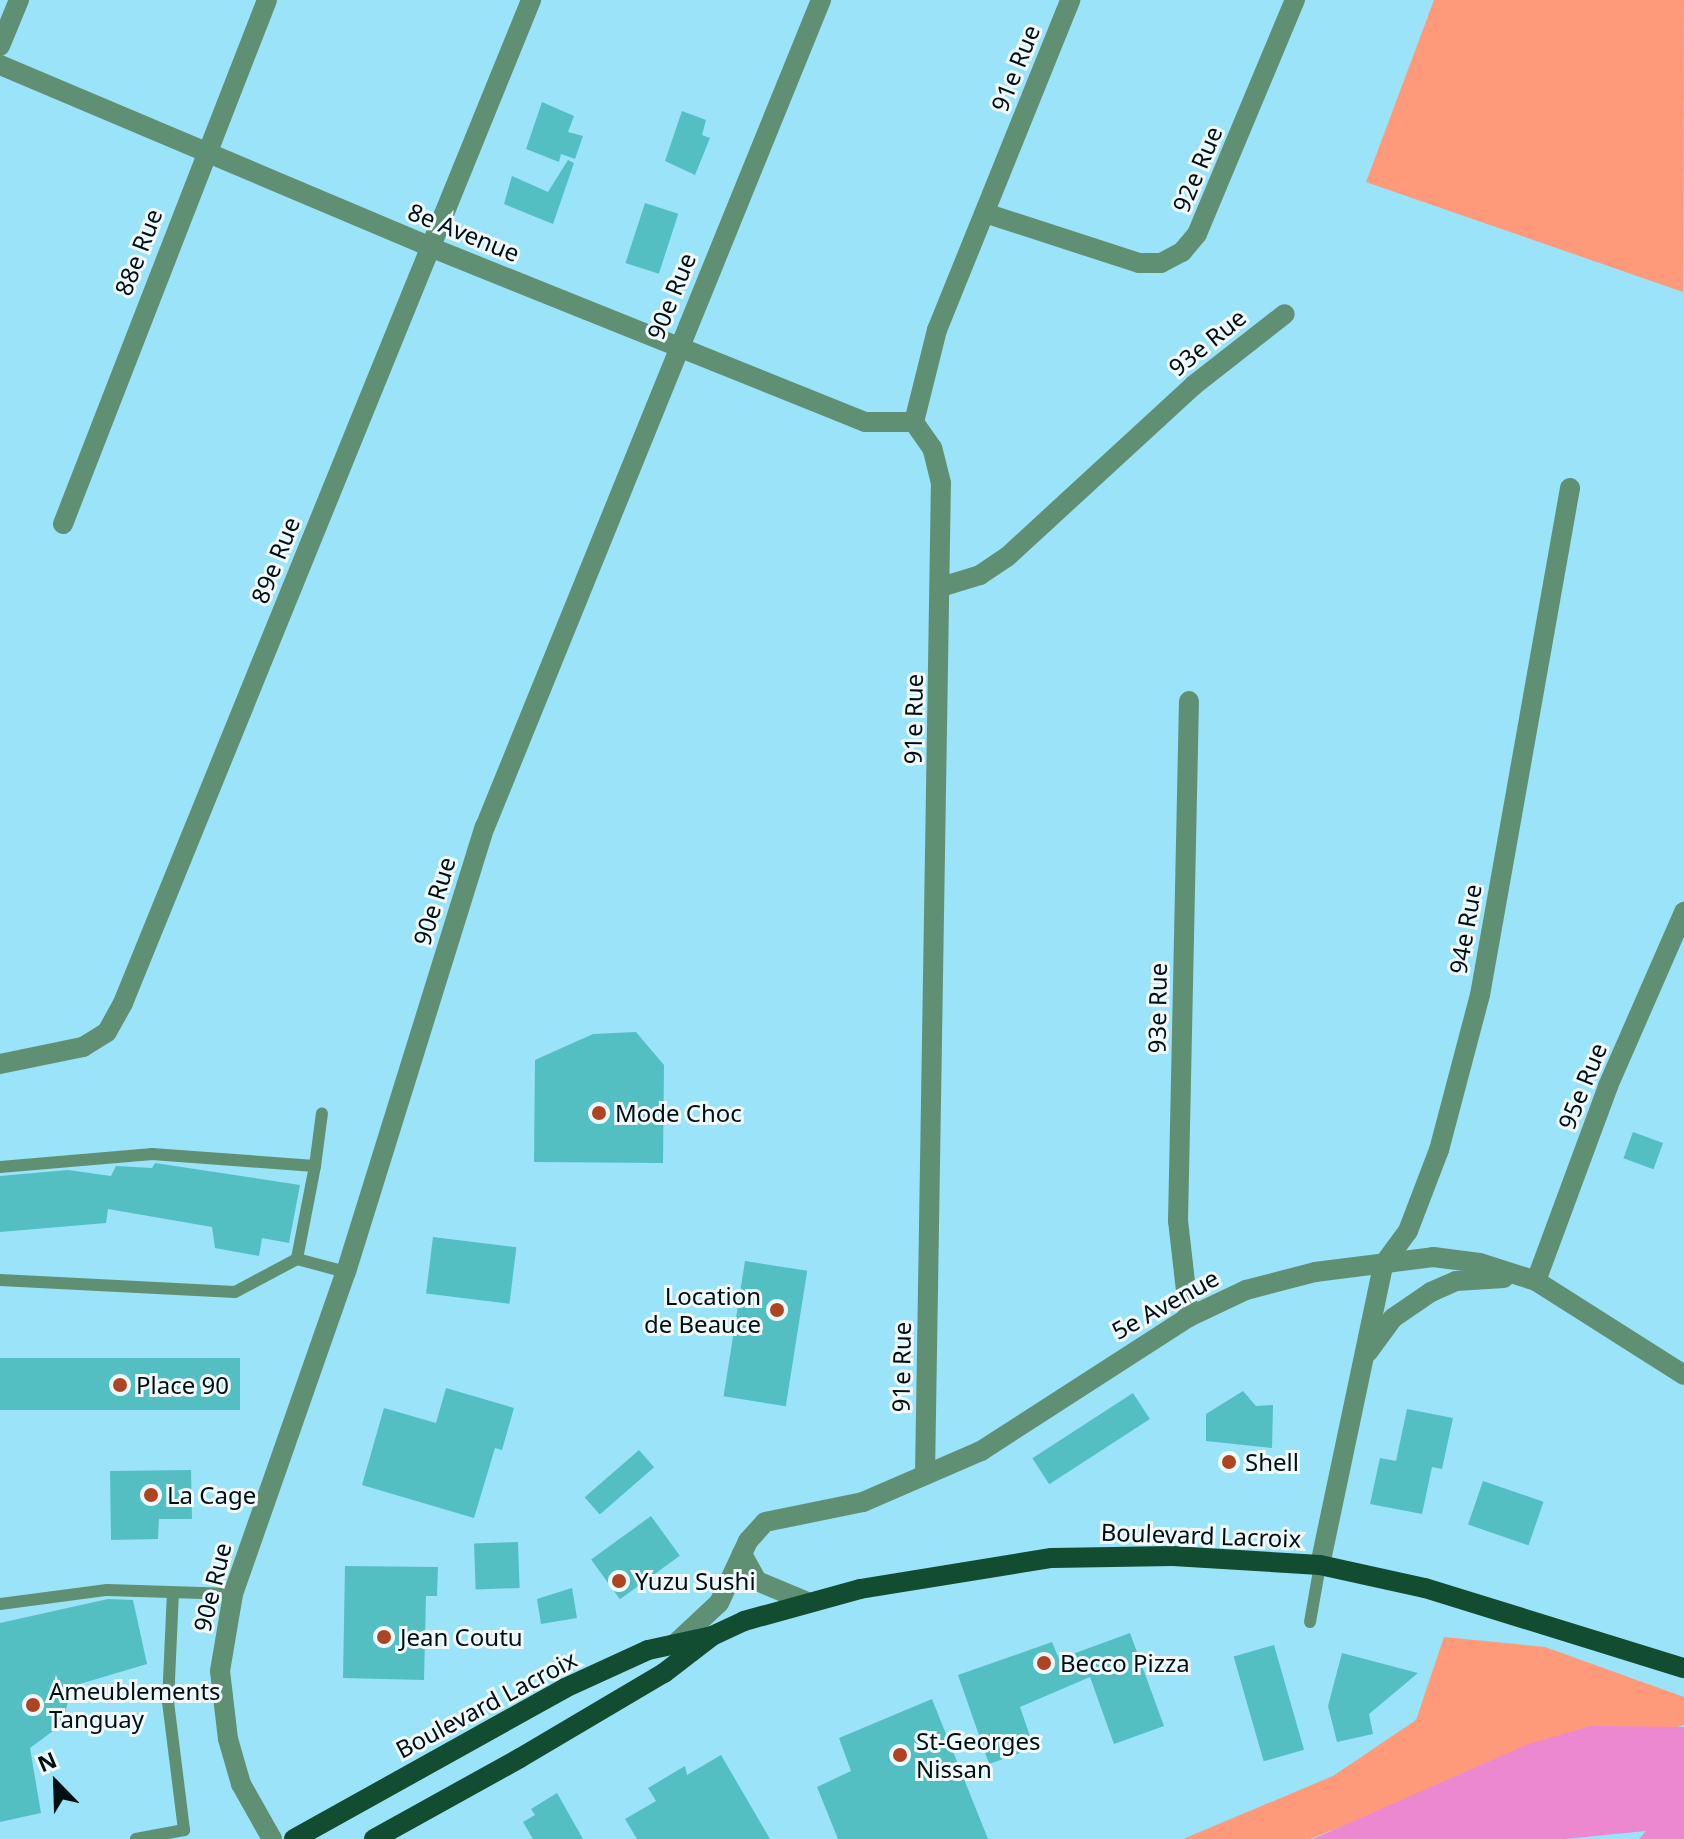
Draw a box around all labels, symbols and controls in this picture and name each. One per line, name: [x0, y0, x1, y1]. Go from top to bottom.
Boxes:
street label: 91e Rue: [985, 21, 1045, 115]
street label: 92e Rue: [1166, 122, 1228, 216]
street label: 8e Avenue: [404, 197, 524, 267]
street label: 88e Rue: [108, 205, 168, 299]
street label: 90e Rue: [641, 249, 701, 343]
street label: 93e Rue: [1163, 302, 1251, 382]
street label: 89e Rue: [245, 513, 305, 607]
street label: 91e Rue: [898, 673, 928, 765]
street label: 90e Rue: [407, 854, 461, 948]
street label: 94e Rue: [1443, 882, 1487, 976]
street label: 93e Rue: [1142, 962, 1172, 1054]
street label: 95e Rue: [1552, 1039, 1612, 1133]
place label: Mode Choc: [615, 1099, 742, 1127]
marker: Mode Choc: [590, 1104, 608, 1122]
street label: 5e Avenue: [1107, 1263, 1223, 1345]
place label: Location de Beauce: [644, 1282, 761, 1338]
marker: Location de Beauce: [768, 1301, 786, 1319]
street label: 91e Rue: [886, 1321, 916, 1413]
place label: Place 90: [136, 1371, 229, 1399]
marker: Place 90: [111, 1376, 129, 1394]
place label: Shell: [1245, 1448, 1299, 1476]
marker: Shell: [1220, 1453, 1238, 1471]
place label: La Cage: [167, 1481, 256, 1509]
marker: La Cage: [142, 1486, 160, 1504]
street label: Boulevard Lacroix: [1100, 1517, 1302, 1553]
street label: 90e Rue: [187, 1540, 237, 1634]
place label: Yuzu Sushi: [635, 1567, 756, 1595]
marker: Yuzu Sushi: [610, 1572, 628, 1590]
place label: Jean Coutu: [400, 1623, 523, 1651]
marker: Jean Coutu: [375, 1628, 393, 1646]
street label: Boulevard Lacroix: [391, 1644, 581, 1764]
place label: Becco Pizza: [1060, 1649, 1190, 1677]
marker: Becco Pizza: [1035, 1654, 1053, 1672]
place label: Ameublements Tanguay: [49, 1677, 221, 1733]
marker: Ameublements Tanguay: [24, 1696, 42, 1714]
place label: St-Georges Nissan: [916, 1727, 1041, 1783]
north arrow: [16, 1743, 96, 1823]
text: N: [33, 1744, 61, 1778]
marker: St-Georges Nissan: [891, 1746, 909, 1764]

